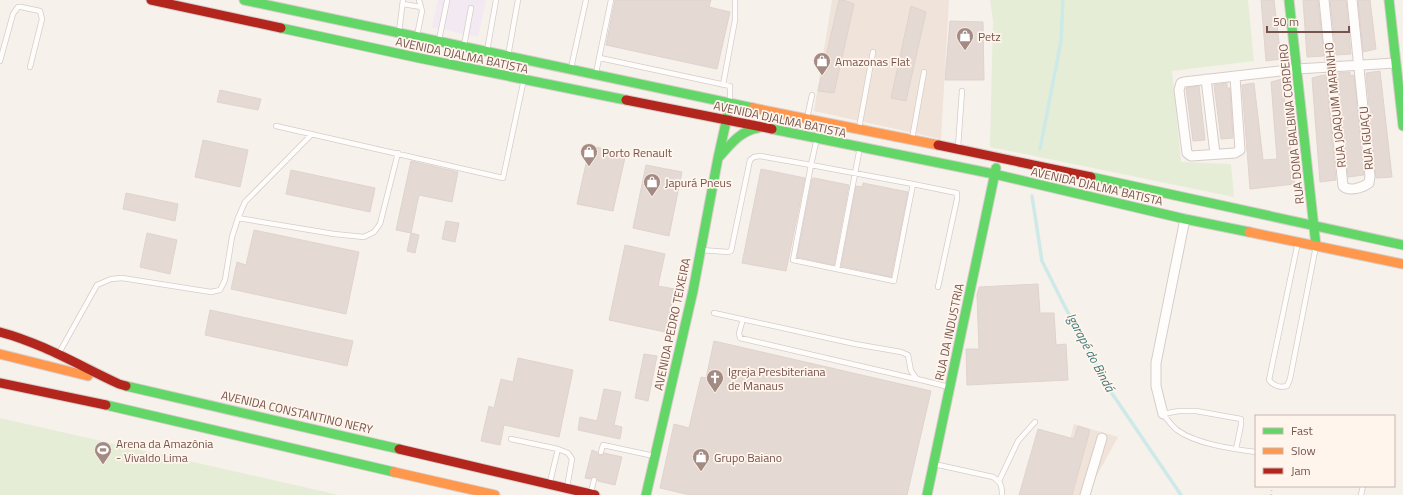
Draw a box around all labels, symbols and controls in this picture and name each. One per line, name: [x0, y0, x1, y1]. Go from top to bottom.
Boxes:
scale bar: [1267, 8, 1349, 34]
text: 50 m: [1273, 12, 1299, 31]
shop icon: Petz: [955, 26, 975, 51]
place label: Petz: [978, 27, 1001, 46]
street label: AVENIDA DJALMA BATISTA: [394, 32, 530, 78]
street label: RUA JOAQUIM MARINHO: [1319, 41, 1351, 169]
street label: RUA DONA BALBINA CORDEIRO: [1273, 43, 1309, 205]
shop icon: Amazonas Flat: [812, 51, 832, 76]
place label: Amazonas Flat: [835, 52, 911, 71]
street label: AVENIDA DJALMA BATISTA: [712, 96, 848, 142]
street label: RUA IGUAÇU: [1354, 105, 1378, 171]
shop icon: Porto Renault: [579, 142, 599, 167]
place label: Porto Renault: [602, 143, 673, 162]
street label: AVENIDA DJALMA BATISTA: [1029, 162, 1165, 210]
shop icon: Japurá Pneus: [642, 172, 662, 197]
place label: Japurá Pneus: [665, 173, 732, 192]
street label: AVENIDA PEDRO TEIXEIRA: [649, 256, 695, 392]
street label: RUA DA INDUSTRIA: [929, 282, 969, 382]
water label: Igarapé do Bindá: [1062, 309, 1121, 396]
place label: Igreja Presbiteriana de Manaus: [728, 362, 826, 395]
church icon: Igreja Presbiteriana de Manaus: [705, 368, 725, 393]
street label: AVENIDA CONSTANTINO NERY: [219, 385, 375, 439]
legend: [1255, 415, 1395, 487]
text: Fast: [1291, 421, 1314, 440]
place label: Arena da Amazônia - Vivaldo Lima: [116, 434, 213, 467]
sports icon: Arena da Amazônia - Vivaldo Lima: [93, 440, 113, 465]
text: Slow: [1291, 441, 1316, 460]
shop icon: Grupo Baiano: [691, 447, 711, 472]
place label: Grupo Baiano: [714, 448, 782, 467]
text: Jam: [1291, 461, 1311, 480]

